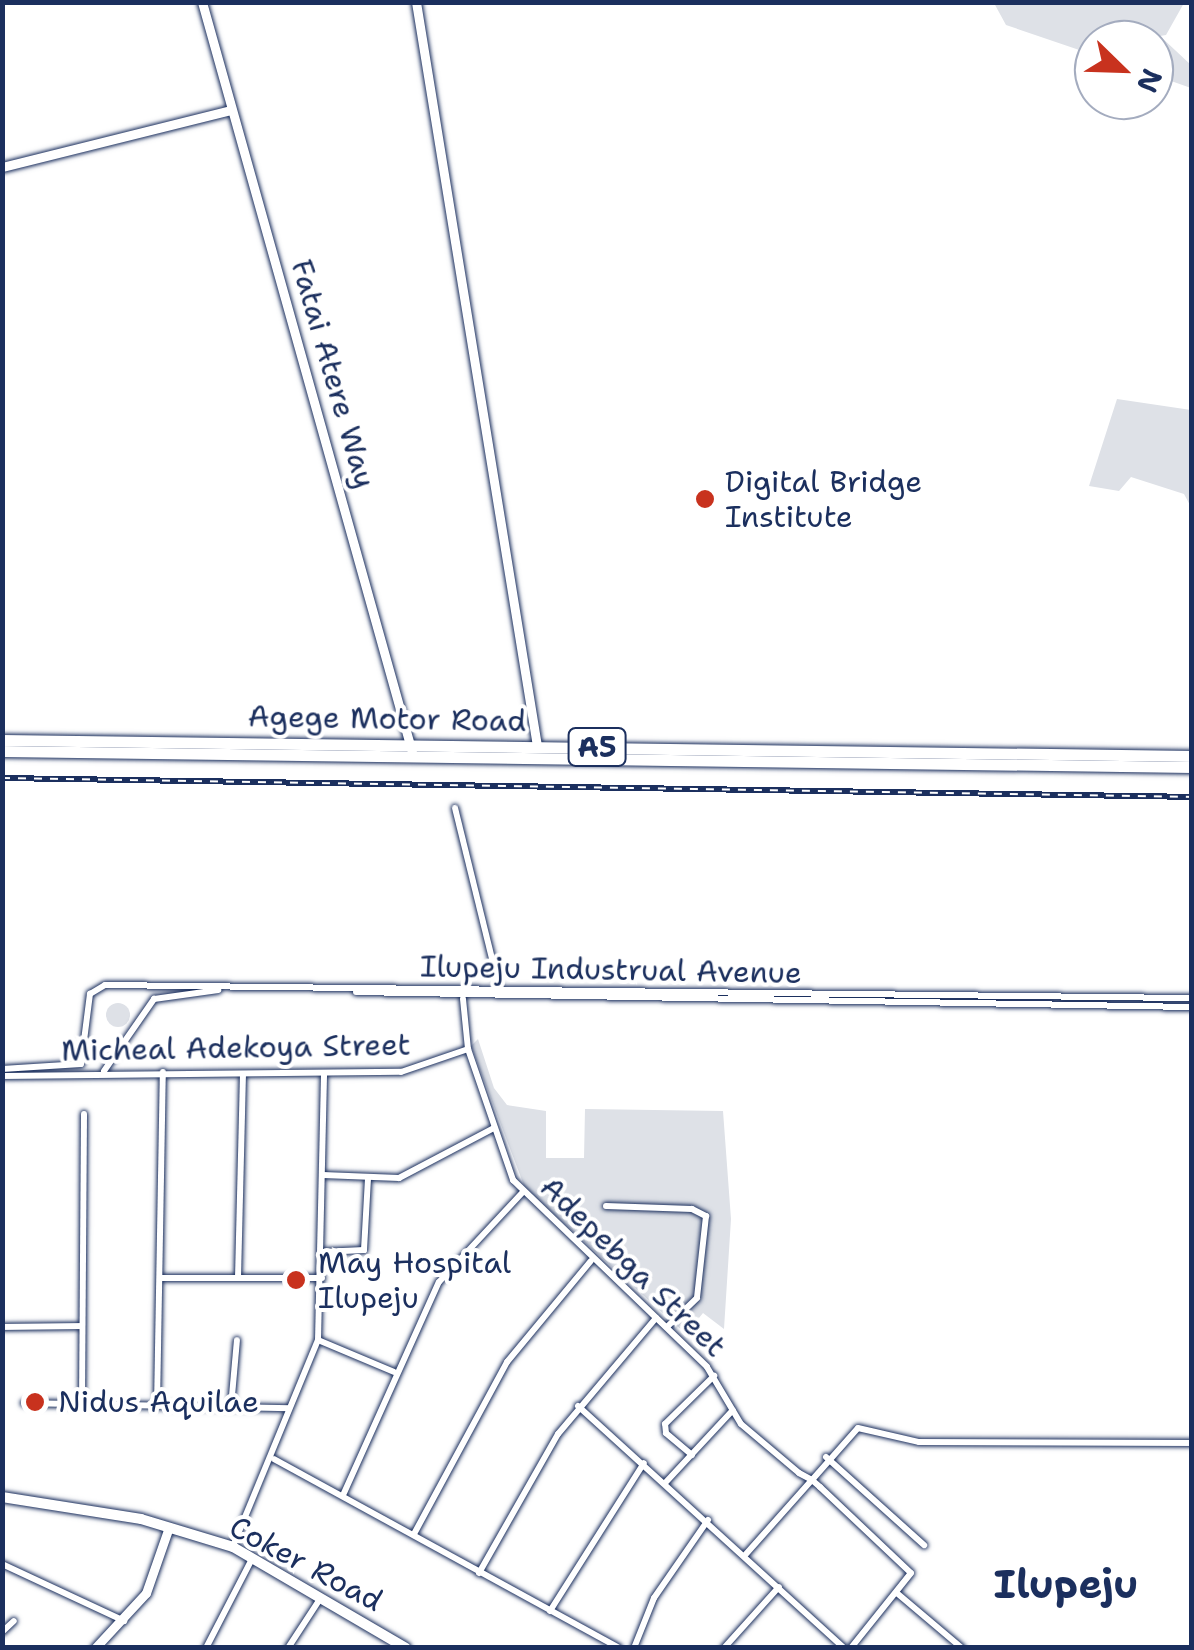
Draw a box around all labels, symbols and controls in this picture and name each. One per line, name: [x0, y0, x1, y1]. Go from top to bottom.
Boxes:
north arrow: [1074, 20, 1174, 120]
text: N: [1128, 63, 1172, 99]
street label: Fatai Atere Way: [283, 255, 383, 493]
place label: Digital Bridge Institute: [725, 464, 922, 534]
marker: Digital Bridge Institute: [694, 488, 716, 510]
street label: Agege Motor Road: [247, 699, 527, 739]
road number: A5: [567, 724, 627, 770]
street label: Ilupeju Industrual Avenue: [420, 949, 802, 991]
street label: Micheal Adekoya Street: [61, 1027, 411, 1069]
street label: Adepebga Street: [533, 1169, 733, 1365]
place label: May Hospital Ilupeju: [318, 1245, 511, 1316]
marker: May Hospital Ilupeju: [283, 1267, 309, 1293]
place label: Nidus Aquilae: [58, 1384, 259, 1420]
marker: Nidus Aquilae: [22, 1389, 48, 1415]
street label: Coker Road: [223, 1509, 389, 1619]
district label: Ilupeju: [993, 1560, 1139, 1608]

